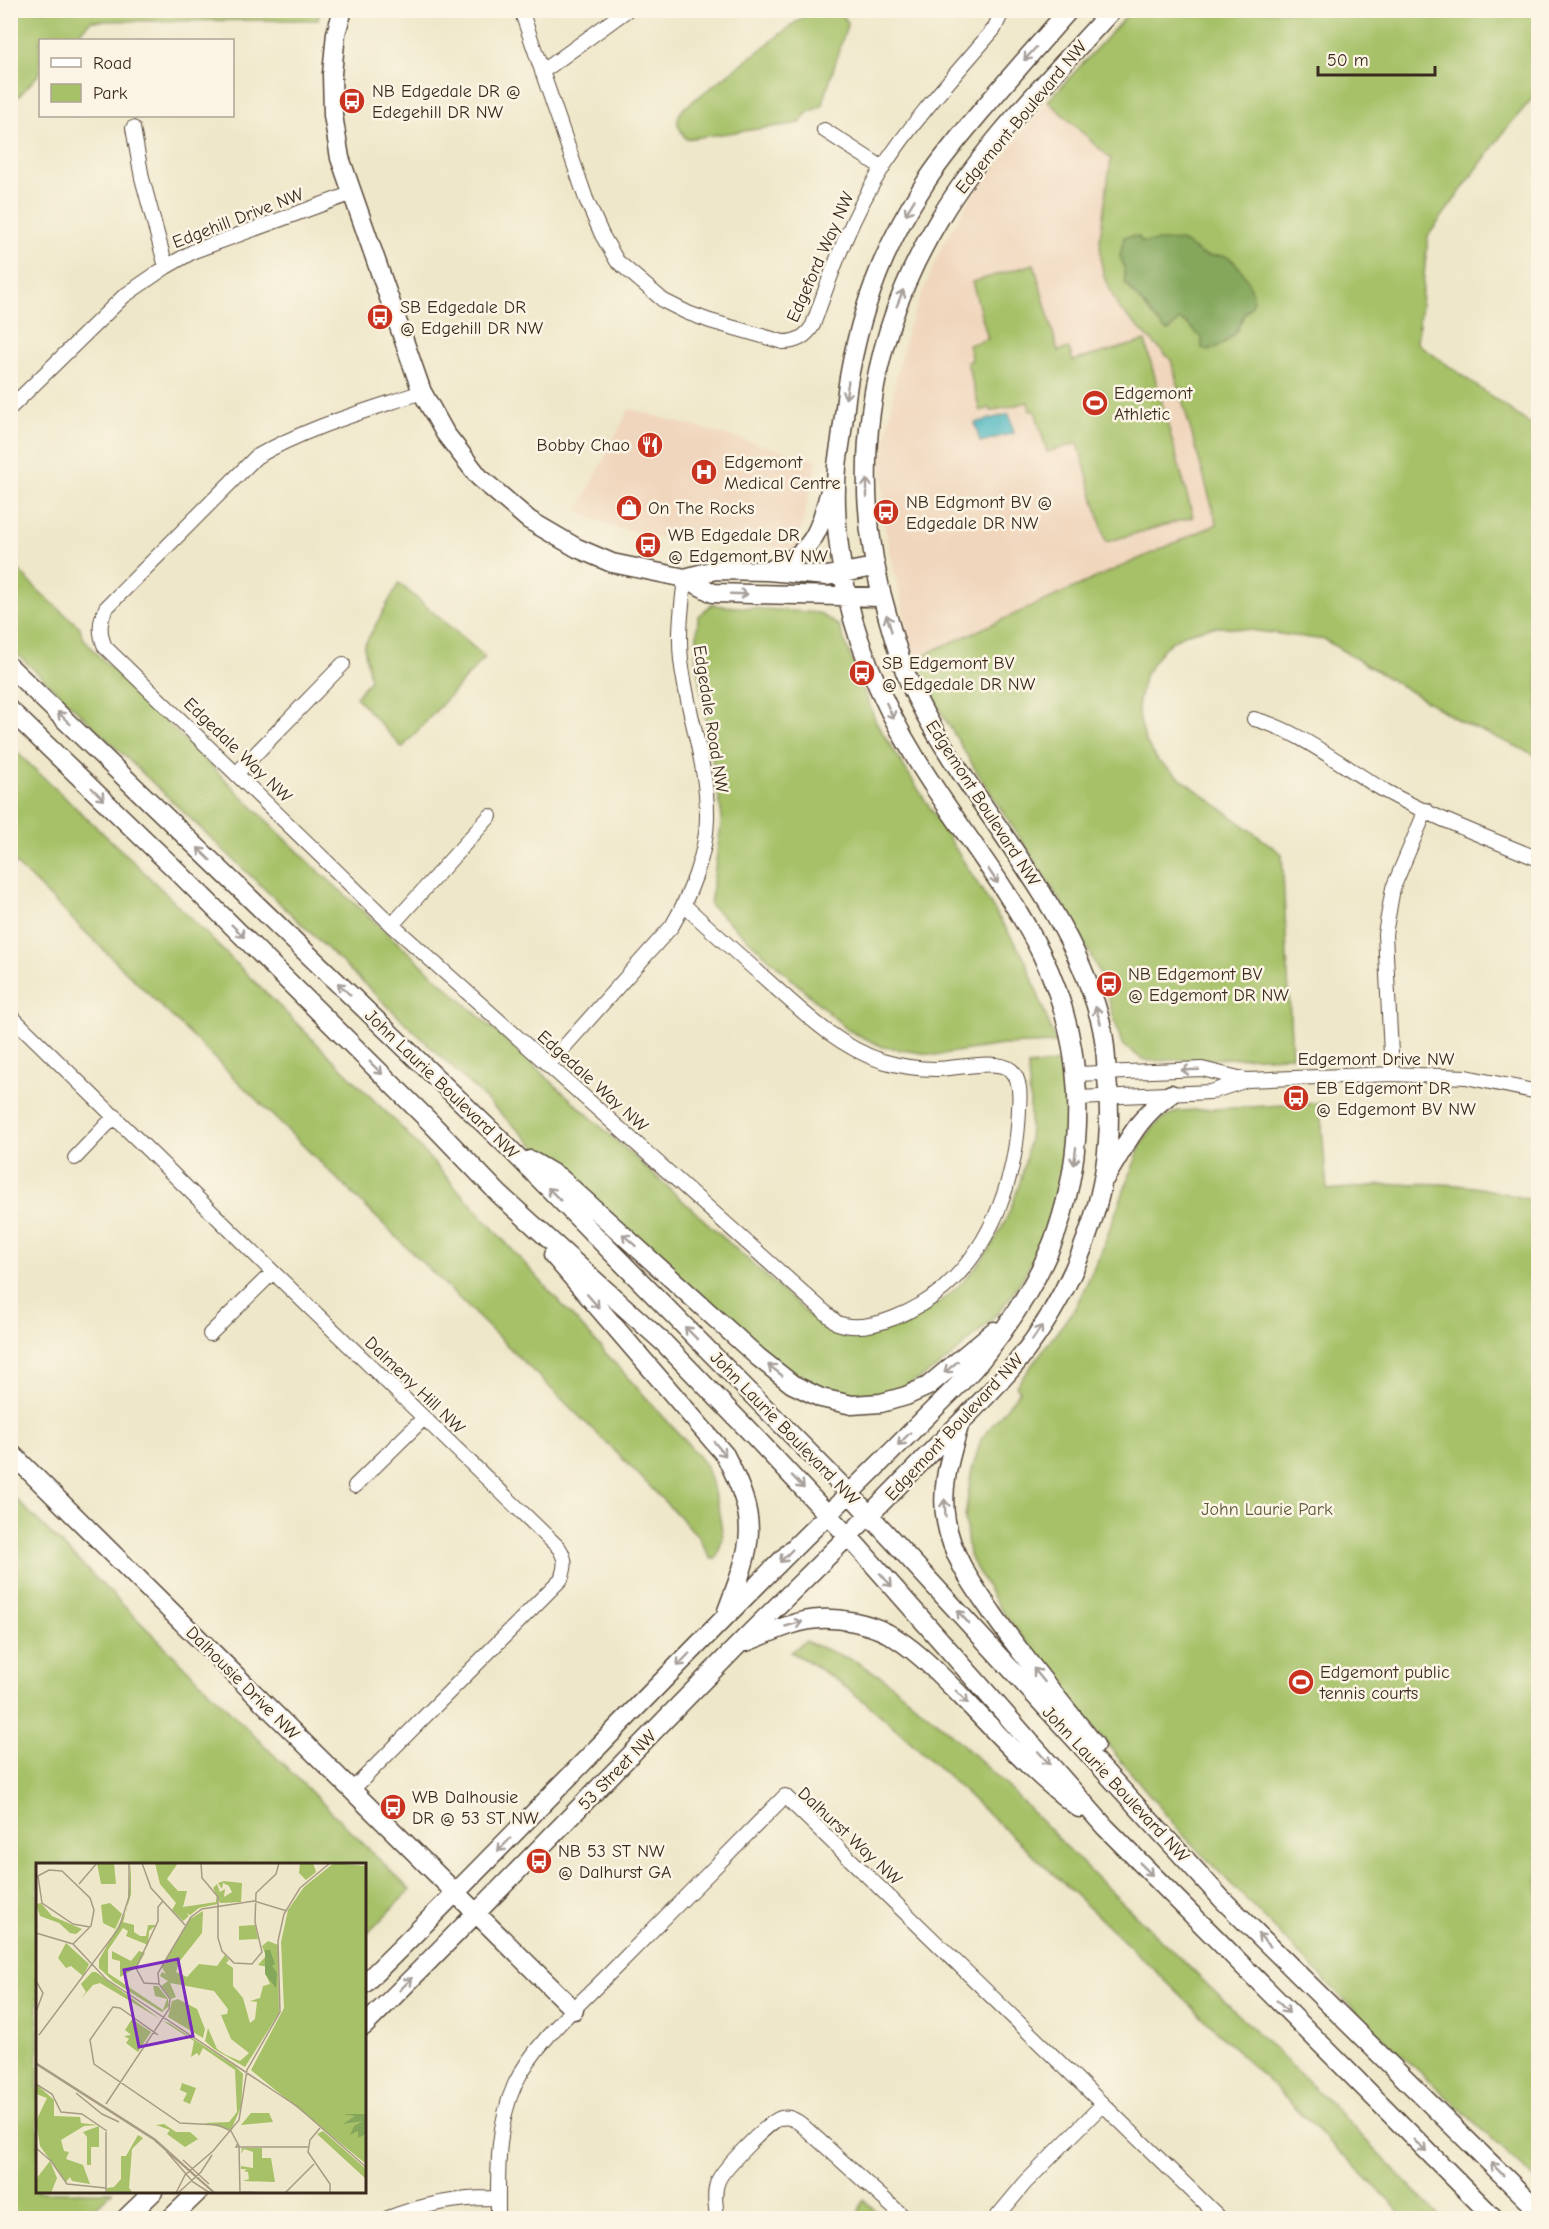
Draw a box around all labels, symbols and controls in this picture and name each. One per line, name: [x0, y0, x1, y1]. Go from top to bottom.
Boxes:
street label: Edgemont Boulevard NW: [951, 36, 1092, 198]
legend: [39, 39, 234, 117]
scale bar: [1318, 39, 1435, 77]
one-way arrow: [1023, 46, 1037, 61]
text: 50 m: [1327, 50, 1369, 71]
text: Road: [93, 53, 132, 74]
place label: NB Edgedale DR @ Edegehill DR NW: [372, 81, 521, 123]
text: Park: [93, 83, 128, 104]
bus stop icon: NB Edgedale DR @ Edegehill DR NW: [337, 86, 367, 116]
street label: Edgehill Drive NW: [170, 184, 307, 253]
street label: Edgeford Way NW: [782, 188, 859, 326]
one-way arrow: [904, 198, 916, 215]
one-way arrow: [896, 289, 907, 308]
place label: SB Edgedale DR @ Edgehill DR NW: [400, 297, 543, 339]
bus stop icon: SB Edgedale DR @ Edgehill DR NW: [365, 302, 395, 332]
one-way arrow: [841, 380, 852, 400]
place label: Edgemont Athletic: [1114, 383, 1193, 425]
sports icon: Edgemont Athletic: [1080, 388, 1110, 418]
restaurant icon: Bobby Chao: [635, 430, 665, 460]
place label: Bobby Chao: [537, 435, 630, 456]
place label: Edgemont Medical Centre: [724, 452, 841, 494]
hospital icon: Edgemont Medical Centre: [689, 457, 719, 487]
one-way arrow: [861, 479, 873, 499]
place label: NB Edgmont BV @ Edgedale DR NW: [906, 492, 1052, 534]
shop icon: On The Rocks: [614, 493, 644, 523]
bus stop icon: NB Edgmont BV @ Edgedale DR NW: [871, 497, 901, 527]
place label: On The Rocks: [648, 498, 755, 519]
place label: WB Edgedale DR @ Edgemont BV NW: [668, 525, 828, 567]
bus stop icon: WB Edgedale DR @ Edgemont BV NW: [633, 530, 663, 560]
one-way arrow: [729, 588, 749, 599]
one-way arrow: [883, 614, 894, 633]
street label: Edgedale Road NW: [688, 644, 733, 795]
place label: SB Edgemont BV @ Edgedale DR NW: [882, 653, 1036, 695]
bus stop icon: SB Edgemont BV @ Edgedale DR NW: [847, 658, 877, 688]
street label: Edgedale Way NW: [179, 694, 296, 807]
one-way arrow: [885, 701, 897, 719]
one-way arrow: [56, 711, 71, 725]
street label: Edgemont Boulevard NW: [921, 716, 1044, 890]
one-way arrow: [90, 787, 105, 801]
one-way arrow: [196, 846, 211, 861]
one-way arrow: [988, 867, 1000, 884]
one-way arrow: [230, 923, 245, 938]
place label: NB Edgemont BV @ Edgemont DR NW: [1128, 964, 1289, 1006]
bus stop icon: NB Edgemont BV @ Edgemont DR NW: [1094, 969, 1124, 999]
one-way arrow: [337, 982, 352, 996]
street label: John Laurie Boulevard NW: [360, 1005, 523, 1164]
one-way arrow: [1092, 1006, 1103, 1025]
street label: Edgedale Way NW: [533, 1026, 653, 1137]
street label: Edgemont Drive NW: [1298, 1049, 1455, 1070]
one-way arrow: [368, 1061, 383, 1076]
one-way arrow: [1181, 1064, 1201, 1075]
place label: EB Edgemont DR @ Edgemont BV NW: [1316, 1078, 1476, 1120]
bus stop icon: EB Edgemont DR @ Edgemont BV NW: [1281, 1083, 1311, 1113]
one-way arrow: [1069, 1146, 1080, 1166]
one-way arrow: [546, 1186, 561, 1201]
one-way arrow: [622, 1233, 637, 1247]
one-way arrow: [586, 1293, 600, 1308]
one-way arrow: [683, 1325, 698, 1340]
one-way arrow: [1031, 1326, 1043, 1342]
street label: Dalmeny Hill NW: [360, 1332, 469, 1439]
street label: John Laurie Boulevard NW: [706, 1347, 864, 1510]
street label: Edgemont Boulevard NW: [881, 1349, 1028, 1505]
one-way arrow: [944, 1360, 959, 1374]
one-way arrow: [767, 1364, 783, 1377]
one-way arrow: [897, 1431, 912, 1446]
one-way arrow: [713, 1441, 726, 1457]
one-way arrow: [791, 1475, 805, 1490]
one-way arrow: [939, 1498, 950, 1518]
park label: John Laurie Park: [1201, 1499, 1333, 1520]
one-way arrow: [779, 1548, 794, 1563]
one-way arrow: [880, 1572, 893, 1588]
one-way arrow: [956, 1609, 970, 1624]
one-way arrow: [784, 1618, 803, 1630]
street label: Dalhousie Drive NW: [182, 1622, 304, 1745]
one-way arrow: [676, 1653, 691, 1668]
place label: Edgemont public tennis courts: [1319, 1662, 1450, 1704]
one-way arrow: [1032, 1667, 1045, 1683]
sports icon: Edgemont public tennis courts: [1286, 1667, 1316, 1697]
one-way arrow: [955, 1690, 970, 1705]
street label: John Laurie Boulevard NW: [1038, 1702, 1194, 1867]
street label: 53 Street NW: [574, 1726, 661, 1815]
one-way arrow: [1036, 1749, 1050, 1765]
street label: Dalhurst Way NW: [793, 1783, 906, 1890]
place label: WB Dalhousie DR @ 53 ST NW: [412, 1787, 539, 1829]
bus stop icon: WB Dalhousie DR @ 53 ST NW: [378, 1792, 408, 1822]
one-way arrow: [496, 1838, 511, 1853]
place label: NB 53 ST NW @ Dalhurst GA: [558, 1841, 672, 1883]
bus stop icon: NB 53 ST NW @ Dalhurst GA: [524, 1846, 554, 1876]
one-way arrow: [1139, 1861, 1153, 1876]
inset map: [36, 1863, 366, 2193]
one-way arrow: [1256, 1933, 1271, 1947]
one-way arrow: [398, 1977, 413, 1992]
one-way arrow: [1276, 2000, 1290, 2015]
one-way arrow: [1413, 2139, 1428, 2153]
one-way arrow: [1489, 2162, 1504, 2177]

